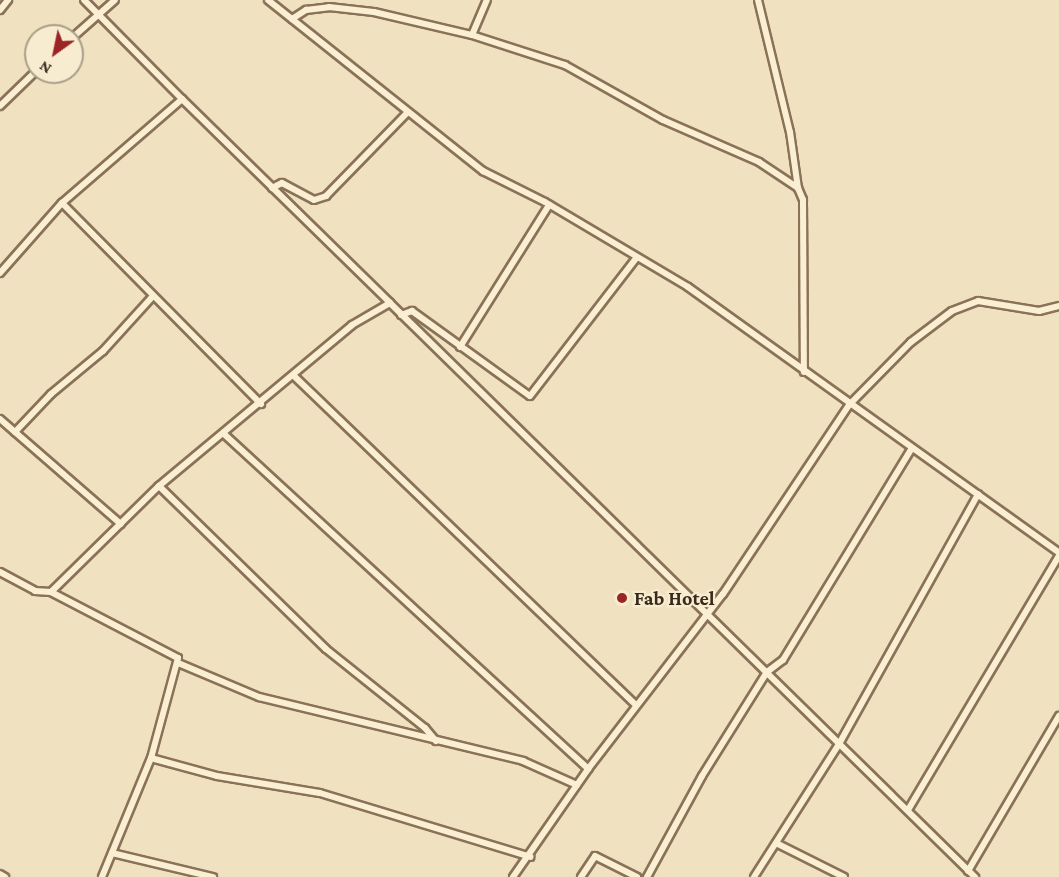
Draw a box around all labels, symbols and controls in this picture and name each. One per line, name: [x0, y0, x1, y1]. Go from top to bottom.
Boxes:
north arrow: [24, 24, 84, 84]
text: N: [36, 58, 54, 78]
place label: Fab Hotel: [634, 586, 715, 610]
marker: Fab Hotel: [615, 591, 629, 605]

